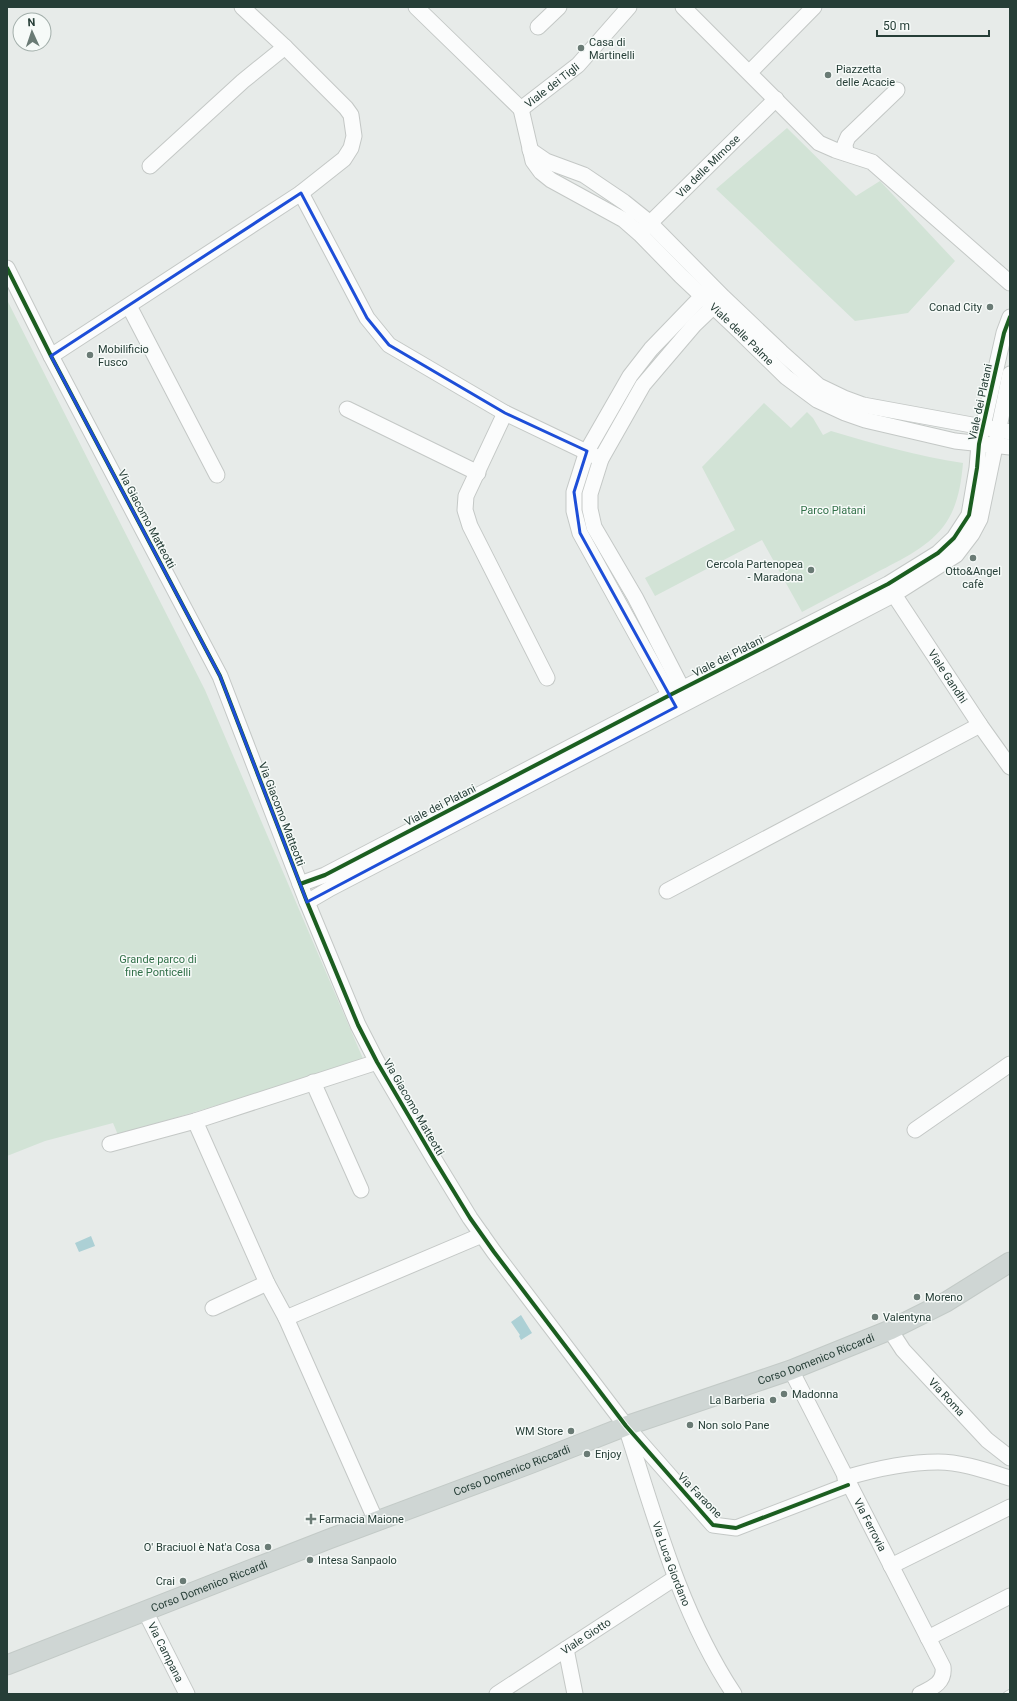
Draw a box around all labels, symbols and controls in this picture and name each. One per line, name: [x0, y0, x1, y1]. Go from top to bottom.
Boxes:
north arrow: [12, 12, 52, 52]
scale bar: [877, 12, 989, 38]
text: N: [27, 16, 36, 29]
text: 50 m: [883, 19, 910, 33]
place label: Casa di Martinelli: [589, 36, 635, 62]
marker: Casa di Martinelli: [576, 43, 586, 53]
street label: Viale dei Tigli: [522, 61, 582, 111]
place label: Piazzetta delle Acacie: [836, 63, 895, 89]
marker: Piazzetta delle Acacie: [823, 70, 833, 80]
street label: Via delle Mimose: [674, 132, 743, 201]
street label: Viale delle Palme: [707, 300, 776, 368]
place label: Conad City: [929, 301, 983, 314]
marker: Conad City: [985, 302, 995, 312]
place label: Mobilificio Fusco: [98, 343, 149, 369]
marker: Mobilificio Fusco: [85, 350, 95, 360]
street label: Viale dei Platani: [966, 362, 995, 442]
street label: Via Giacomo Matteotti: [115, 468, 178, 571]
park label: Parco Platani: [800, 504, 866, 517]
marker: Otto&Angel cafè: [968, 553, 978, 563]
place label: Cercola Partenopea - Maradona: [706, 558, 803, 584]
marker: Cercola Partenopea - Maradona: [806, 565, 816, 575]
place label: Otto&Angel cafè: [945, 565, 1001, 591]
street label: Viale dei Platani: [690, 633, 766, 680]
street label: Viale Gandhi: [925, 647, 970, 706]
street label: Via Giacomo Matteotti: [256, 761, 307, 868]
street label: Viale dei Platani: [402, 782, 478, 829]
park label: Grande parco di fine Ponticelli: [119, 953, 197, 979]
street label: Via Giacomo Matteotti: [380, 1056, 447, 1158]
place label: Moreno: [925, 1291, 963, 1304]
marker: Moreno: [912, 1292, 922, 1302]
place label: Valentyna: [883, 1311, 931, 1324]
marker: Valentyna: [870, 1312, 880, 1322]
street label: Corso Domenico Riccardi: [756, 1331, 876, 1388]
street label: Via Roma: [926, 1376, 967, 1419]
place label: Madonna: [792, 1388, 838, 1401]
marker: Madonna: [779, 1389, 789, 1399]
place label: La Barberia: [709, 1394, 765, 1407]
marker: La Barberia: [768, 1395, 778, 1405]
place label: Non solo Pane: [698, 1419, 769, 1432]
marker: Non solo Pane: [685, 1420, 695, 1430]
place label: WM Store: [515, 1425, 563, 1438]
marker: WM Store: [566, 1426, 576, 1436]
street label: Corso Domenico Riccardi: [452, 1443, 572, 1499]
place label: Enjoy: [595, 1448, 622, 1461]
marker: Enjoy: [582, 1449, 592, 1459]
street label: Via Faraone: [675, 1470, 725, 1521]
street label: Via Ferrovia: [851, 1496, 889, 1554]
place label: Farmacia Maione: [319, 1513, 404, 1526]
marker: Farmacia Maione: [306, 1514, 316, 1524]
street label: Via Luca Giordano: [649, 1520, 693, 1608]
place label: O' Braciuol è Nat'a Cosa: [144, 1541, 260, 1554]
marker: O' Braciuol è Nat'a Cosa: [263, 1542, 273, 1552]
place label: Intesa Sanpaolo: [318, 1554, 397, 1567]
marker: Intesa Sanpaolo: [305, 1555, 315, 1565]
street label: Corso Domenico Riccardi: [149, 1558, 269, 1615]
place label: Crai: [156, 1575, 175, 1588]
marker: Crai: [178, 1576, 188, 1586]
street label: Viale Giotto: [559, 1616, 613, 1657]
street label: Via Campana: [145, 1620, 186, 1684]

